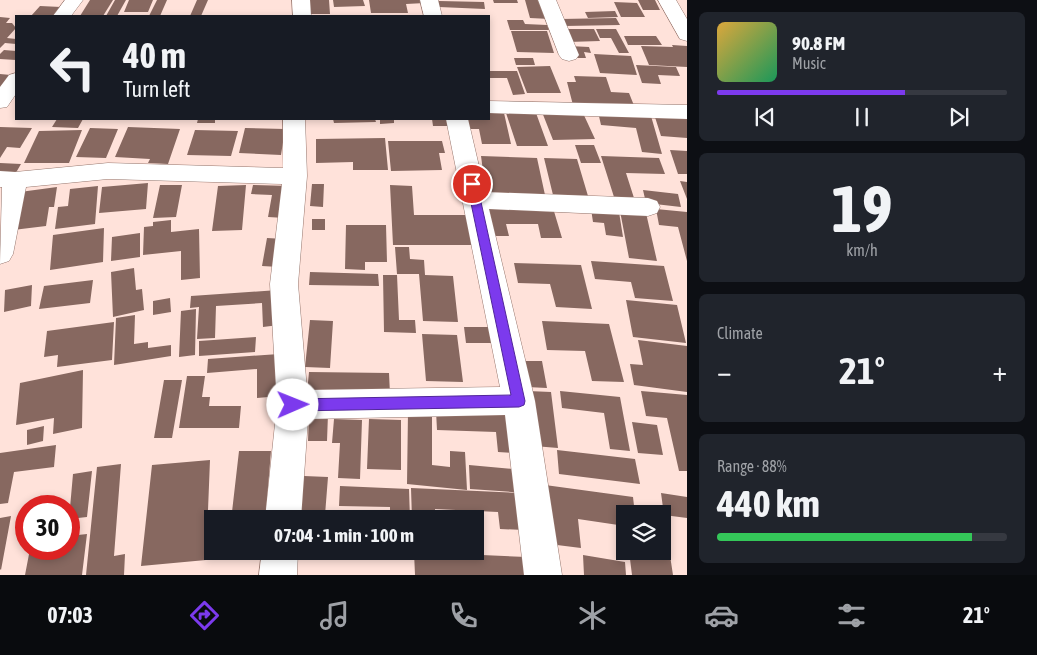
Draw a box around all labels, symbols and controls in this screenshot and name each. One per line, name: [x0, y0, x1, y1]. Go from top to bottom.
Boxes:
text: 90.8 FM: [792, 32, 845, 54]
icon: left: [40, 35, 105, 100]
text: 40 m: [123, 35, 186, 75]
text: Music: [792, 54, 826, 72]
text: Turn left: [123, 76, 190, 102]
icon: previous: [751, 103, 779, 131]
icon: pause: [848, 103, 876, 131]
icon: next: [945, 103, 973, 131]
pin: [451, 163, 493, 205]
icon: arrive: [458, 170, 486, 198]
text: 19: [831, 171, 893, 246]
text: km/h: [846, 241, 878, 259]
text: Climate: [717, 324, 763, 342]
text: 21°: [839, 349, 885, 392]
text: −: [717, 355, 732, 387]
text: +: [992, 355, 1007, 387]
position arrow: [266, 378, 318, 430]
text: Range · 88%: [717, 457, 787, 475]
text: 440 km: [717, 482, 820, 525]
speed limit sign: 30: [15, 495, 80, 560]
map controls: [616, 505, 671, 560]
button: layers: [616, 505, 671, 560]
text: 07:04 · 1 min · 100 m: [274, 524, 414, 546]
icon: directions: [187, 598, 222, 633]
icon: music: [317, 598, 352, 633]
icon: phone: [446, 598, 481, 633]
icon: climate: [575, 598, 610, 633]
icon: car: [704, 598, 739, 633]
icon: filters: [834, 598, 869, 633]
text: 07:03: [47, 602, 93, 628]
text: 21°: [963, 602, 990, 628]

